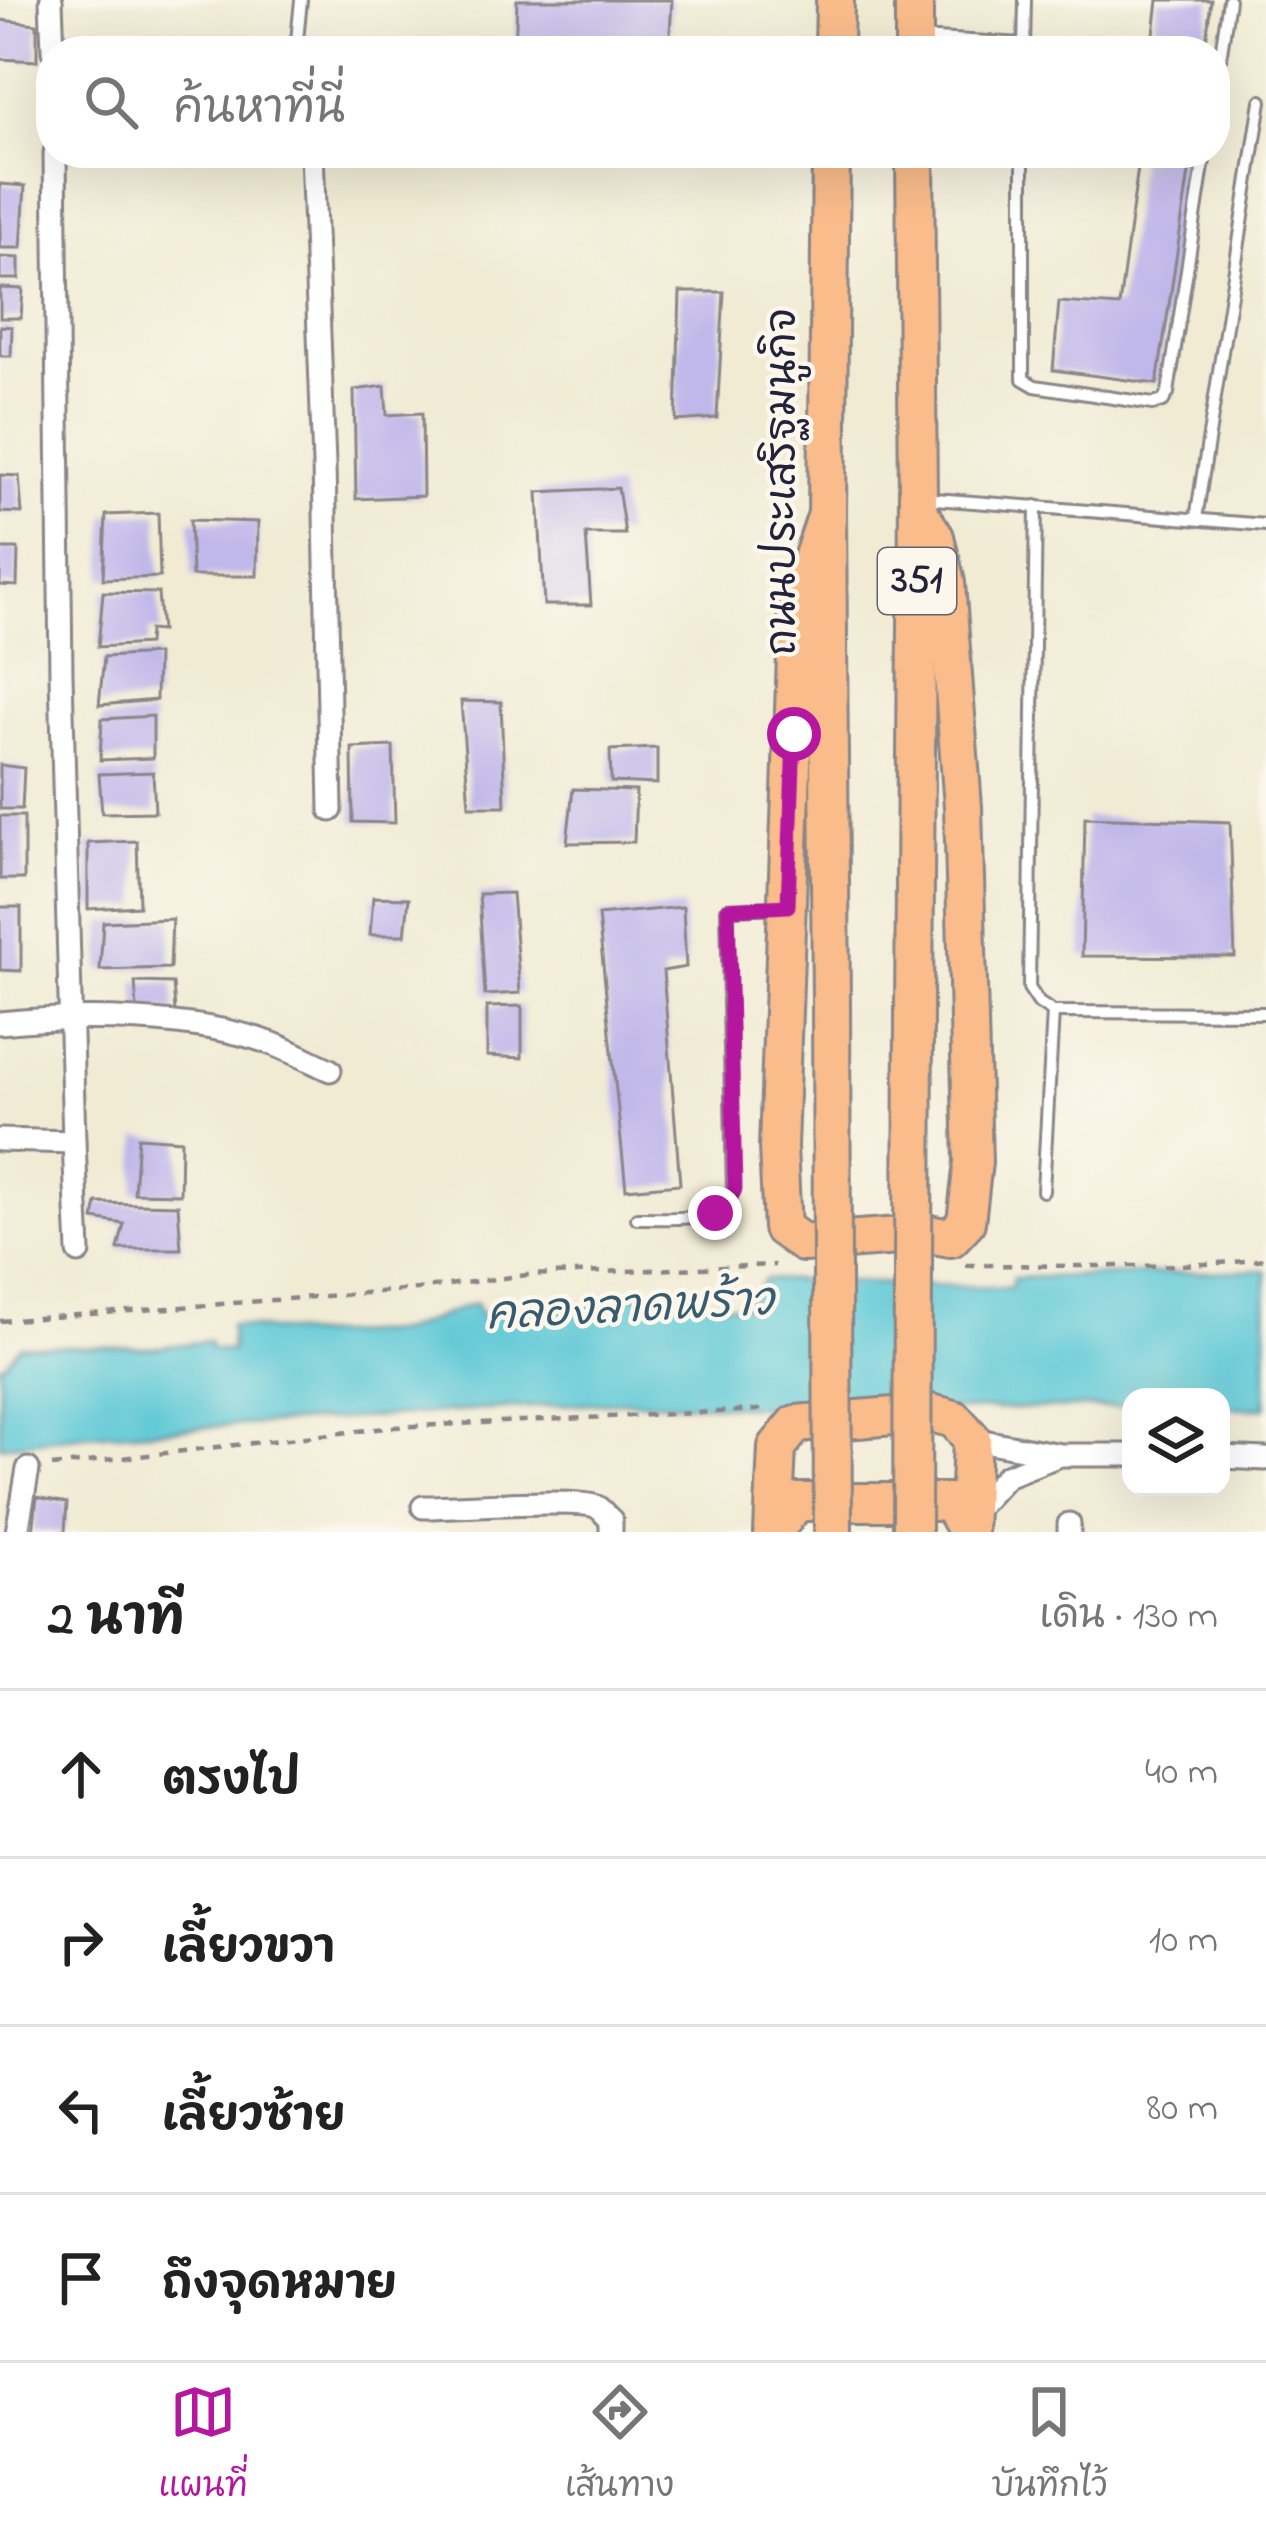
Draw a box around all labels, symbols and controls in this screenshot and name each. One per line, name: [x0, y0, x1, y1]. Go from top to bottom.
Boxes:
search box: [36, 36, 1230, 168]
icon: search: [78, 69, 144, 135]
text: ค้นหาที่นี่: [174, 78, 345, 144]
street label: ถนนประเสริฐมนูกิจ: [754, 309, 815, 655]
road number: 351: [878, 548, 956, 614]
route start: [767, 707, 821, 761]
route end: [688, 1186, 742, 1240]
water label: คลองลาดพร้าว: [485, 1269, 779, 1350]
map controls: [1122, 1388, 1230, 1496]
button: layers: [1122, 1388, 1230, 1496]
text: 2 นาที: [48, 1583, 184, 1658]
text: เดิน · 130 m: [1040, 1589, 1218, 1646]
icon: ahead: [48, 1741, 114, 1807]
text: 40 m: [1145, 1745, 1218, 1802]
text: ตรงไป: [162, 1749, 300, 1815]
icon: right: [48, 1909, 114, 1975]
text: 10 m: [1149, 1913, 1218, 1970]
text: เลี้ยวขวา: [162, 1917, 335, 1983]
icon: left: [48, 2077, 114, 2143]
text: 80 m: [1147, 2081, 1218, 2138]
text: เลี้ยวซ้าย: [162, 2085, 345, 2151]
icon: arrive: [48, 2245, 114, 2311]
text: ถึงจุดหมาย: [162, 2253, 397, 2319]
tab: แผนที่: [159, 2379, 248, 2512]
tab: เส้นทาง: [565, 2379, 674, 2512]
tab: บันทึกไว้: [991, 2379, 1107, 2512]

